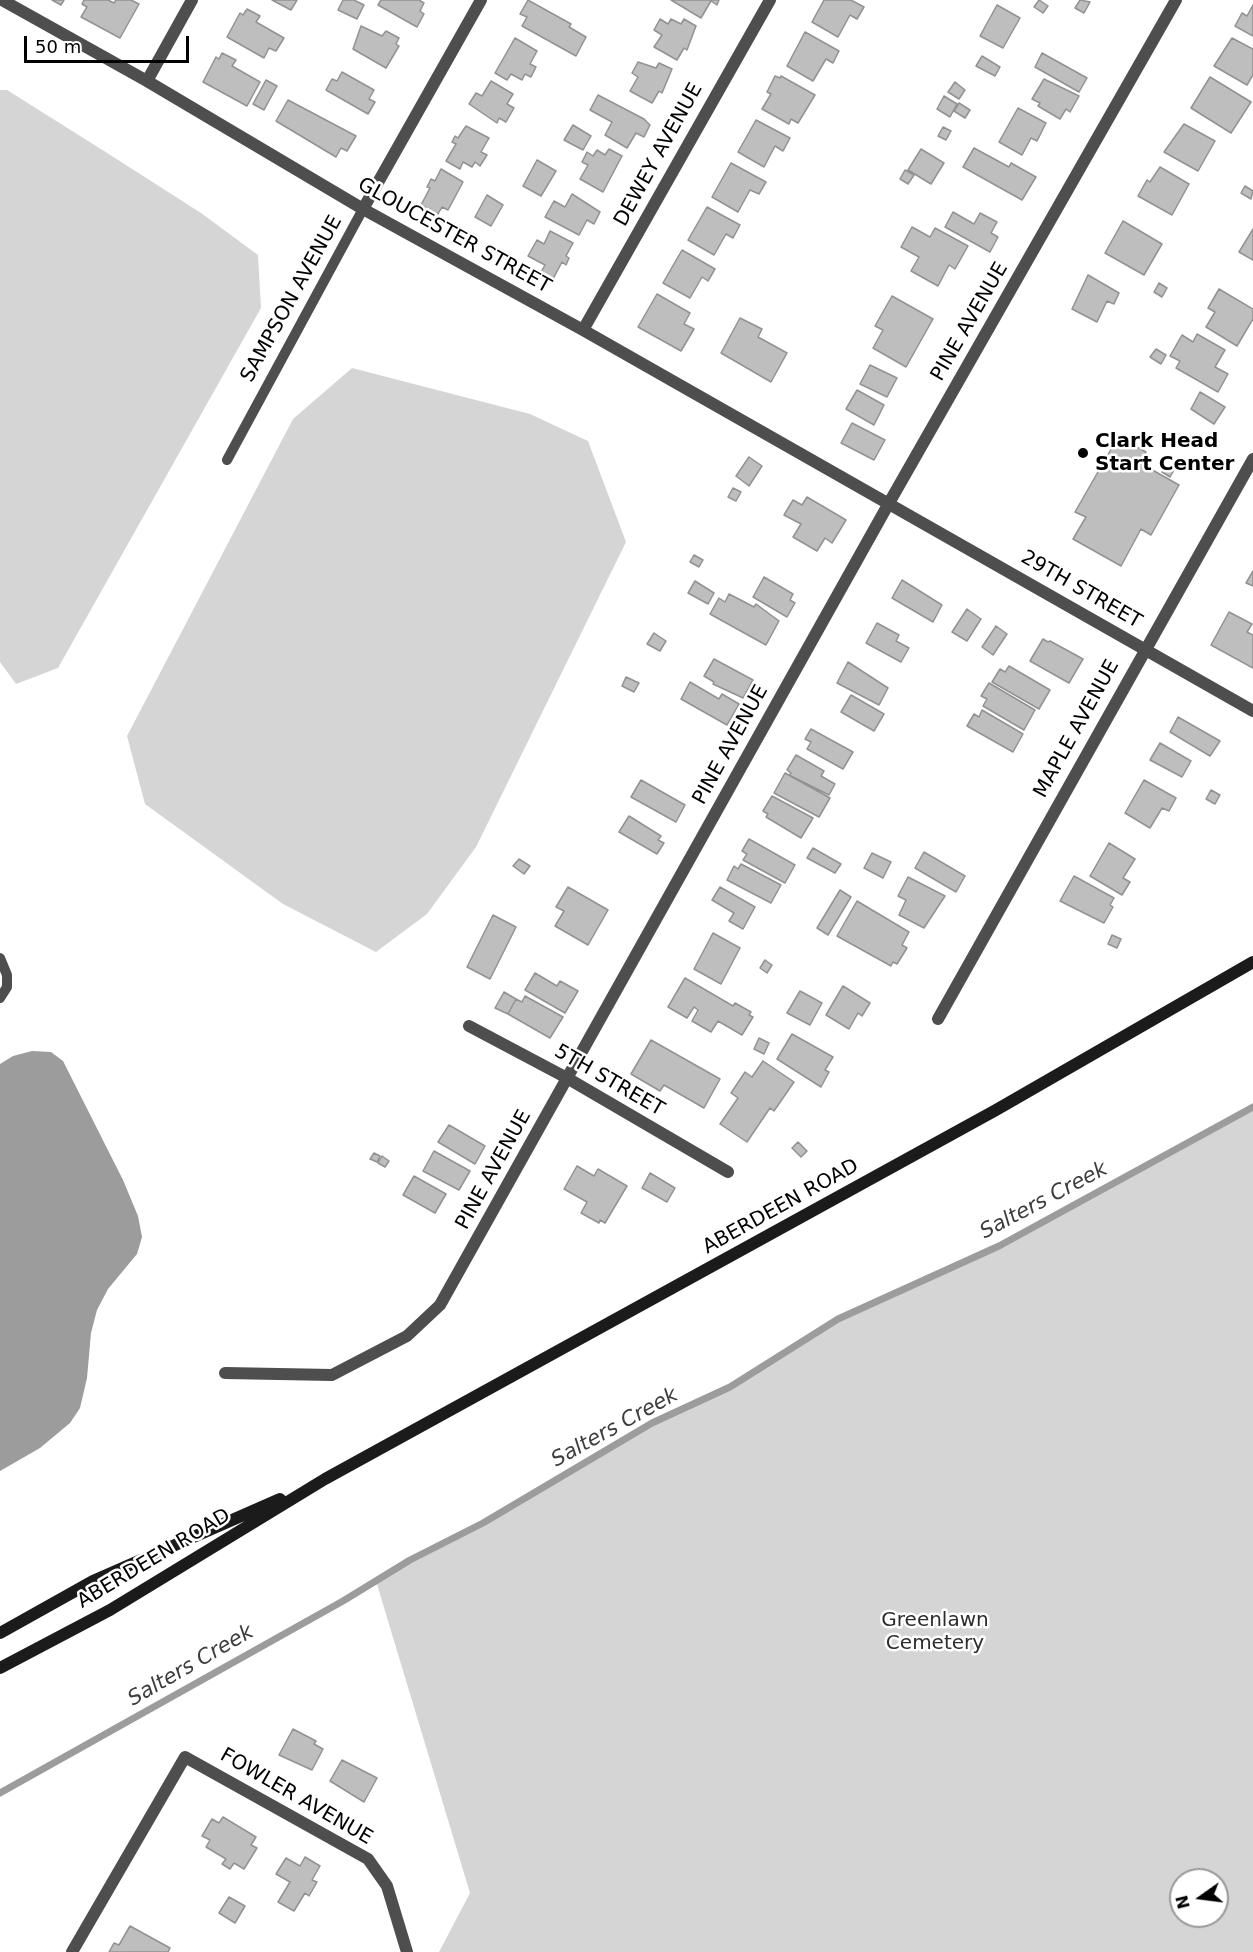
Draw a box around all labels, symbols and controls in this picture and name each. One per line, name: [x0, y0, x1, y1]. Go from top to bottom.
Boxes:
scale bar: [27, 24, 192, 62]
text: 50 m: [35, 36, 81, 57]
street label: DEWEY AVENUE: [610, 79, 708, 231]
street label: GLOUCESTER STREET: [353, 173, 555, 299]
street label: SAMPSON AVENUE: [236, 212, 348, 386]
street label: PINE AVENUE: [926, 258, 1014, 386]
place label: Clark Head Start Center: [1095, 430, 1234, 477]
marker: Clark Head Start Center: [1076, 446, 1090, 460]
street label: 29TH STREET: [1016, 546, 1146, 634]
street label: MAPLE AVENUE: [1029, 656, 1125, 802]
street label: PINE AVENUE: [688, 681, 774, 809]
street label: 5TH STREET: [550, 1040, 668, 1122]
street label: PINE AVENUE: [451, 1106, 537, 1234]
street label: ABERDEEN ROAD: [699, 1154, 863, 1260]
water label: Salters Creek: [976, 1157, 1112, 1245]
water label: Salters Creek: [547, 1383, 683, 1473]
street label: ABERDEEN ROAD: [73, 1504, 235, 1614]
park label: Greenlawn Cemetery: [881, 1609, 989, 1656]
water label: Salters Creek: [124, 1620, 258, 1712]
street label: FOWLER AVENUE: [216, 1744, 376, 1850]
north arrow: [1169, 1868, 1229, 1928]
text: N: [1172, 1893, 1194, 1911]

